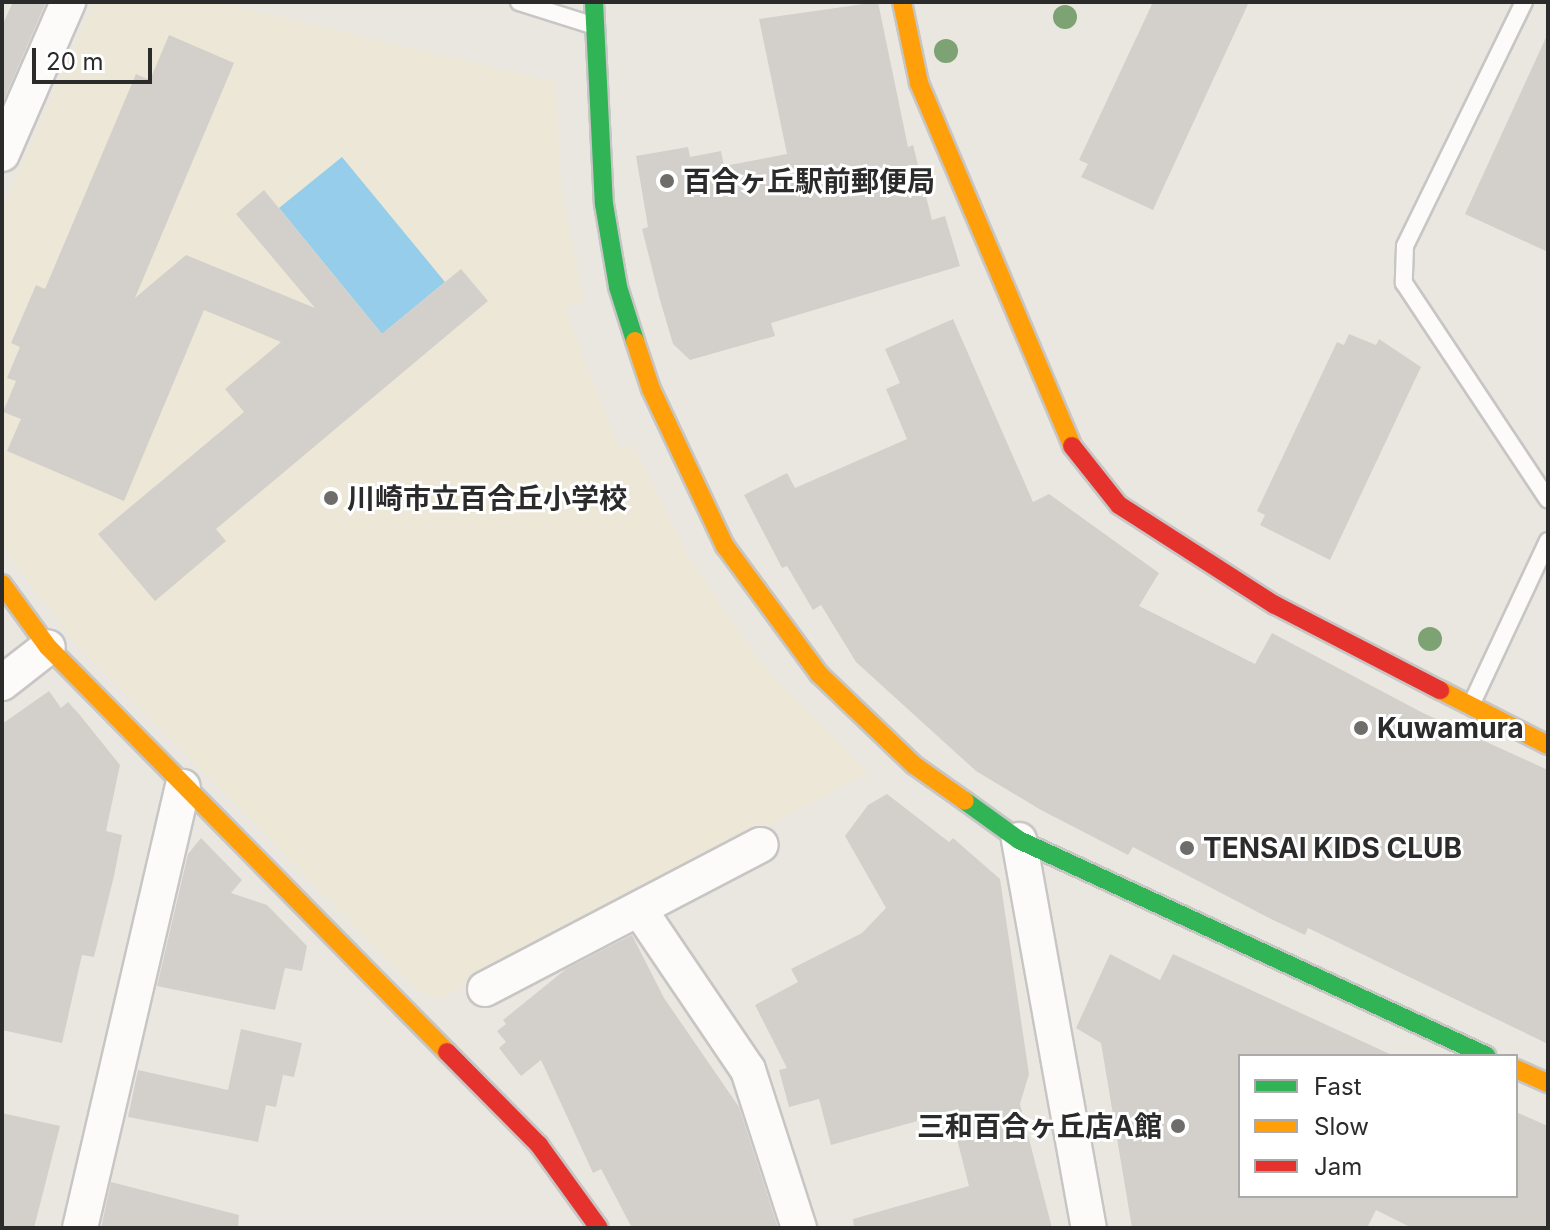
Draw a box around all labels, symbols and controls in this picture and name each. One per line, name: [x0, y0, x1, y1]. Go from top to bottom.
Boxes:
scale bar: [36, 32, 156, 82]
text: 20 m: [46, 47, 104, 76]
place label: 百合ヶ丘駅前郵便局: [683, 164, 935, 198]
marker: 百合ヶ丘駅前郵便局: [658, 172, 676, 190]
place label: 川崎市立百合丘小学校: [347, 481, 627, 515]
marker: 川崎市立百合丘小学校: [322, 489, 340, 507]
place label: Kuwamura: [1377, 711, 1524, 745]
marker: Kuwamura: [1352, 719, 1370, 737]
place label: TENSAI KIDS CLUB: [1203, 831, 1462, 865]
marker: TENSAI KIDS CLUB: [1178, 839, 1196, 857]
legend: [1238, 1054, 1518, 1198]
text: Fast: [1314, 1072, 1362, 1101]
place label: 三和百合ヶ丘店A館: [917, 1109, 1162, 1143]
text: Slow: [1314, 1112, 1369, 1141]
marker: 三和百合ヶ丘店A館: [1169, 1117, 1187, 1135]
text: Jam: [1314, 1152, 1362, 1181]

